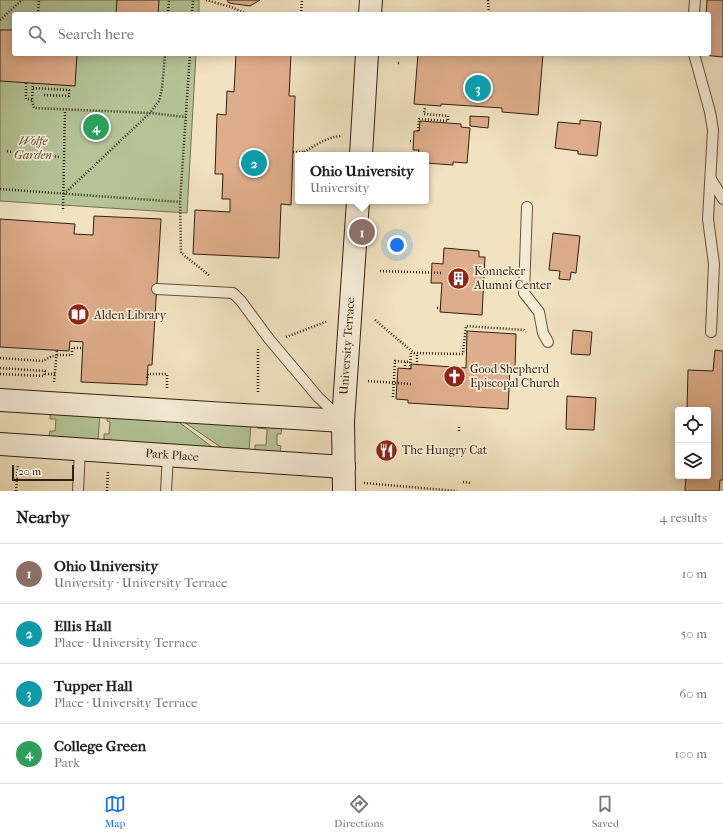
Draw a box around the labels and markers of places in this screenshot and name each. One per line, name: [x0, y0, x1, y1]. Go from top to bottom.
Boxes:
pin: 3: [465, 73, 491, 103]
pin: 4: [83, 112, 109, 142]
pin: 2: [241, 148, 267, 178]
pin: 1: [349, 217, 375, 247]
place label: Konneker Alumni Center: [473, 264, 552, 292]
building icon: Konneker Alumni Center: [445, 265, 471, 291]
library icon: Alden Library: [65, 302, 91, 328]
place label: Alden Library: [93, 308, 167, 322]
place label: Good Shepherd Episcopal Church: [470, 362, 560, 390]
church icon: Good Shepherd Episcopal Church: [441, 363, 467, 389]
restaurant icon: The Hungry Cat: [373, 437, 399, 463]
place label: The Hungry Cat: [402, 443, 488, 457]

